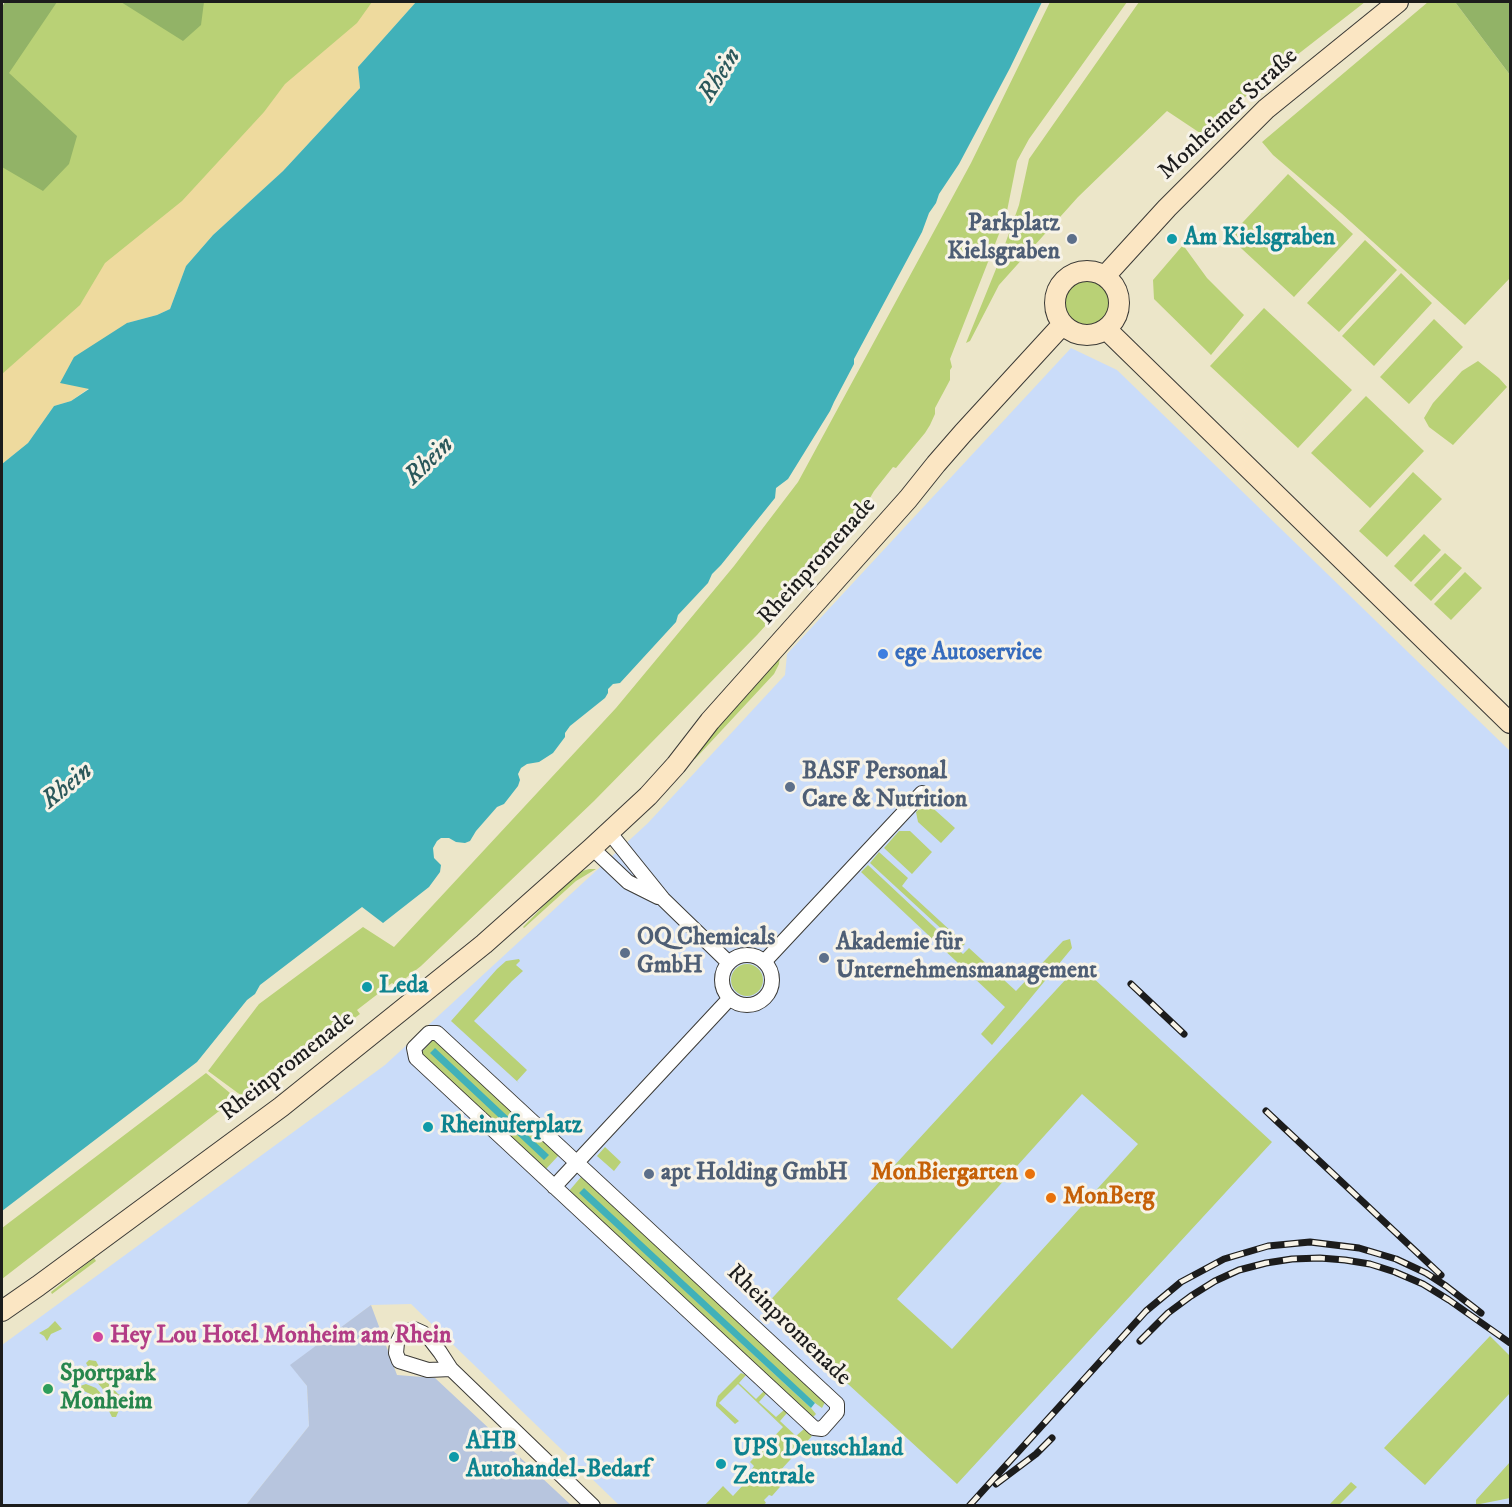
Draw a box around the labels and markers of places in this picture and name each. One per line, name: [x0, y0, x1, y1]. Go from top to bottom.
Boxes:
place label: Parkplatz Kielsgraben: [947, 211, 1060, 267]
place label: Am Kielsgraben: [1184, 225, 1335, 253]
marker: Parkplatz Kielsgraben: [1065, 232, 1079, 246]
marker: Am Kielsgraben: [1165, 232, 1179, 246]
place label: ege Autoservice: [895, 640, 1042, 668]
marker: ege Autoservice: [876, 647, 890, 661]
place label: BASF Personal Care & Nutrition: [802, 759, 967, 815]
marker: BASF Personal Care & Nutrition: [783, 780, 797, 794]
place label: OQ Chemicals GmbH: [637, 925, 775, 981]
place label: Akademie für Unternehmensmanagement: [836, 930, 1097, 986]
marker: OQ Chemicals GmbH: [618, 946, 632, 960]
marker: Akademie für Unternehmensmanagement: [817, 951, 831, 965]
place label: Leda: [379, 973, 428, 1001]
marker: Leda: [360, 980, 374, 994]
place label: Rheinuferplatz: [440, 1113, 582, 1141]
marker: Rheinuferplatz: [421, 1120, 435, 1134]
place label: apt Holding GmbH: [661, 1160, 848, 1188]
place label: MonBiergarten: [871, 1160, 1018, 1188]
marker: apt Holding GmbH: [642, 1167, 656, 1181]
marker: MonBiergarten: [1023, 1167, 1037, 1181]
place label: MonBerg: [1063, 1184, 1155, 1212]
marker: MonBerg: [1044, 1191, 1058, 1205]
place label: Hey Lou Hotel Monheim am Rhein: [110, 1323, 452, 1351]
marker: Hey Lou Hotel Monheim am Rhein: [91, 1330, 105, 1344]
place label: Sportpark Monheim: [60, 1361, 156, 1417]
marker: Sportpark Monheim: [41, 1382, 55, 1396]
place label: AHB Autohandel-Bedarf: [466, 1429, 650, 1485]
place label: UPS Deutschland Zentrale: [733, 1436, 903, 1492]
marker: AHB Autohandel-Bedarf: [447, 1450, 461, 1464]
marker: UPS Deutschland Zentrale: [714, 1457, 728, 1471]

